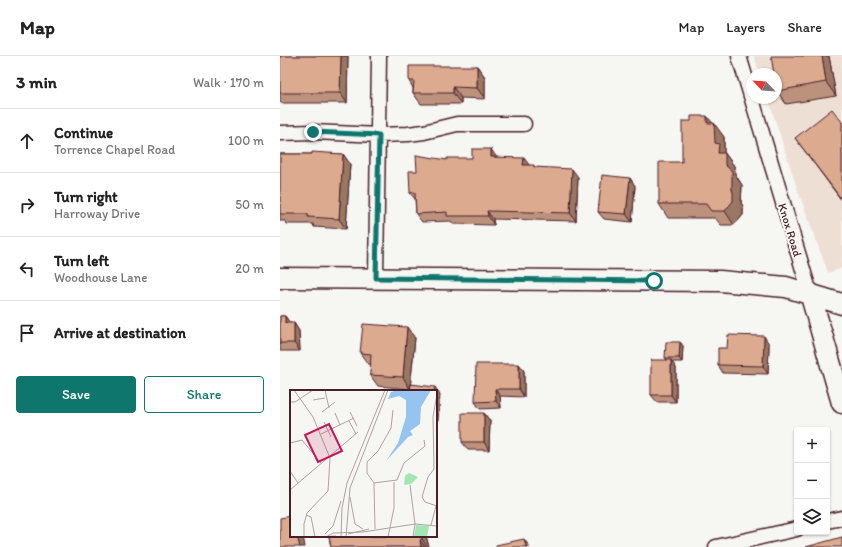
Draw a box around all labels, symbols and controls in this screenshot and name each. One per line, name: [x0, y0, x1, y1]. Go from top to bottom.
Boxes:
text: Map: [20, 16, 55, 39]
text: Map: [679, 19, 704, 36]
text: Layers: [726, 19, 765, 36]
text: Share: [787, 19, 822, 36]
north arrow: [746, 68, 782, 104]
text: 3 min: [16, 72, 57, 92]
text: Walk · 170 m: [193, 75, 264, 90]
route end: [304, 123, 322, 141]
text: Continue: [54, 124, 113, 142]
icon: ahead: [16, 130, 38, 152]
text: 100 m: [228, 133, 264, 148]
text: Torrence Chapel Road: [54, 142, 175, 157]
text: Turn right: [54, 188, 118, 206]
icon: right: [16, 194, 38, 216]
text: 50 m: [235, 197, 264, 212]
street label: Knox Road: [775, 202, 805, 259]
text: Harroway Drive: [54, 206, 140, 221]
text: Turn left: [54, 252, 109, 270]
icon: left: [16, 258, 38, 280]
text: 20 m: [235, 261, 264, 276]
text: Woodhouse Lane: [54, 270, 147, 285]
route start: [645, 272, 663, 290]
icon: arrive: [16, 322, 38, 344]
text: Arrive at destination: [54, 324, 186, 342]
button: Save: [16, 376, 136, 413]
button: Share: [144, 376, 264, 413]
inset map: [290, 390, 437, 537]
map controls: [794, 427, 830, 535]
button: +: [794, 427, 830, 463]
button: −: [794, 463, 830, 499]
button: layers: [794, 499, 830, 535]

